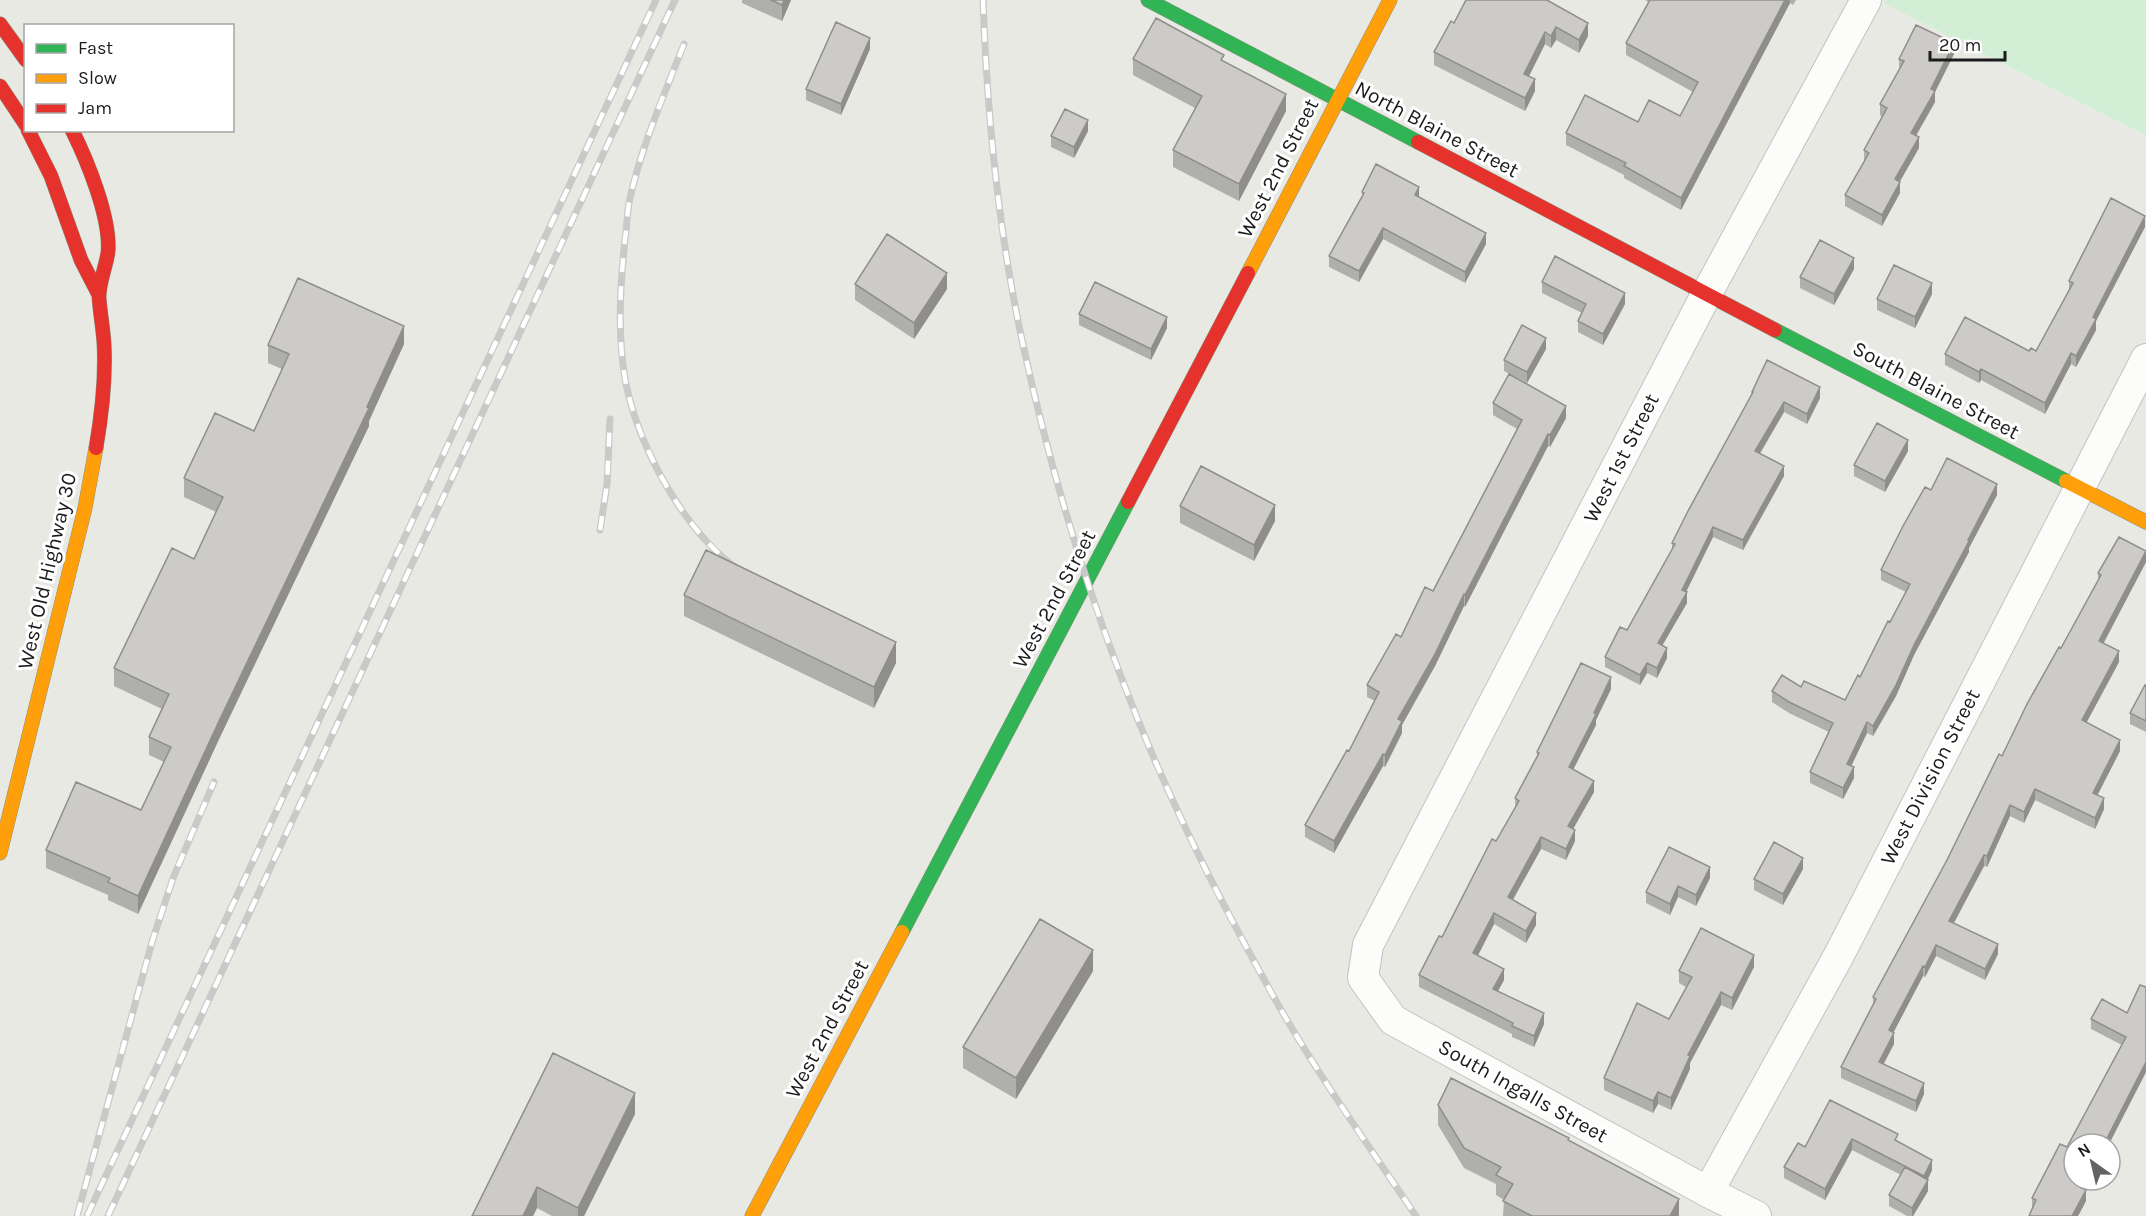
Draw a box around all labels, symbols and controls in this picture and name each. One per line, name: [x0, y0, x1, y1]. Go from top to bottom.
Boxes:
legend: [24, 24, 234, 132]
scale bar: [1930, 24, 2005, 62]
text: 20 m: [1939, 34, 1981, 56]
text: Fast: [78, 37, 113, 59]
text: Slow: [78, 67, 117, 89]
street label: North Blaine Street: [1351, 76, 1523, 182]
street label: West 2nd Street: [1233, 94, 1323, 241]
text: Jam: [78, 97, 112, 119]
street label: South Blaine Street: [1849, 336, 2024, 444]
street label: West 1st Street: [1578, 390, 1664, 526]
street label: West Old Highway 30: [13, 470, 81, 672]
street label: West 2nd Street: [1008, 526, 1100, 672]
street label: West Division Street: [1875, 685, 1985, 869]
street label: West 2nd Street: [781, 956, 873, 1102]
street label: South Ingalls Street: [1434, 1034, 1612, 1148]
north arrow: [2062, 1132, 2122, 1192]
text: N: [2074, 1139, 2094, 1161]

